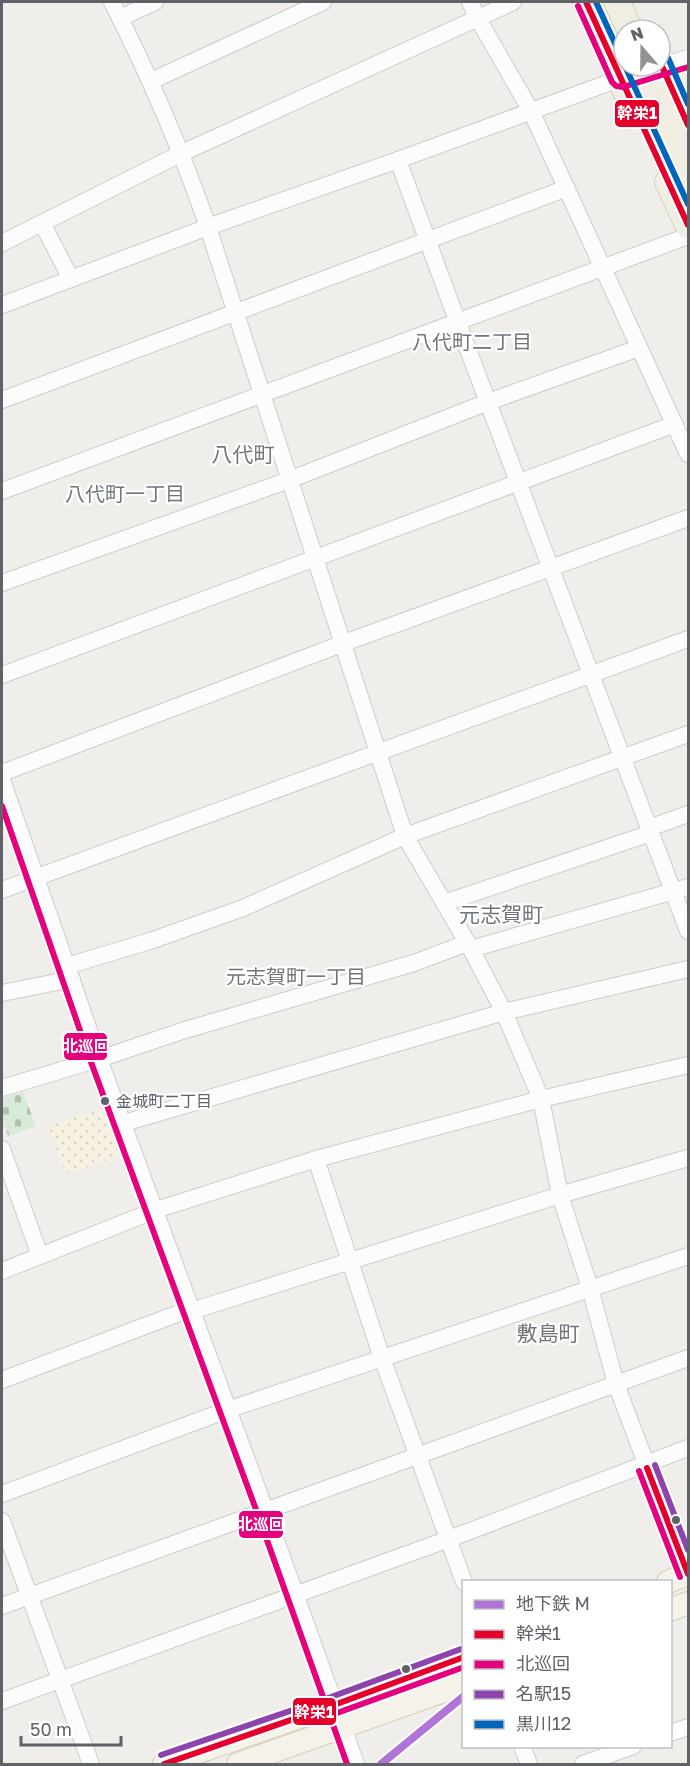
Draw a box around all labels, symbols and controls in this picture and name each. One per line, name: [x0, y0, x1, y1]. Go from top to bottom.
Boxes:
north arrow: [612, 18, 672, 78]
text: N: [628, 22, 646, 45]
line badge: 幹栄1: [614, 99, 660, 128]
text: 幹栄1: [617, 103, 657, 123]
district label: 八代町二丁目: [412, 329, 532, 353]
district label: 八代町: [212, 441, 275, 467]
district label: 八代町一丁目: [65, 481, 185, 505]
district label: 元志賀町: [459, 901, 543, 927]
district label: 元志賀町一丁目: [226, 964, 366, 988]
line badge: 北巡回: [63, 1032, 108, 1061]
text: 北巡回: [62, 1036, 110, 1056]
place label: 金城町二丁目: [116, 1091, 212, 1111]
marker: 金城町二丁目: [99, 1095, 111, 1107]
district label: 敷島町: [517, 1320, 580, 1346]
line badge: 北巡回: [238, 1510, 284, 1539]
text: 北巡回: [237, 1514, 285, 1534]
unlabelled marker: [670, 1514, 682, 1526]
legend: [462, 1580, 672, 1748]
text: 地下鉄 M: [516, 1592, 590, 1614]
text: 幹栄1: [516, 1622, 561, 1644]
text: 北巡回: [516, 1652, 570, 1674]
unlabelled marker: [400, 1663, 412, 1675]
text: 名駅15: [516, 1682, 571, 1704]
line badge: 幹栄1: [292, 1697, 337, 1726]
text: 幹栄1: [294, 1702, 334, 1722]
scale bar: [21, 1709, 122, 1747]
text: 黒川12: [516, 1712, 571, 1734]
text: 50 m: [30, 1718, 72, 1740]

